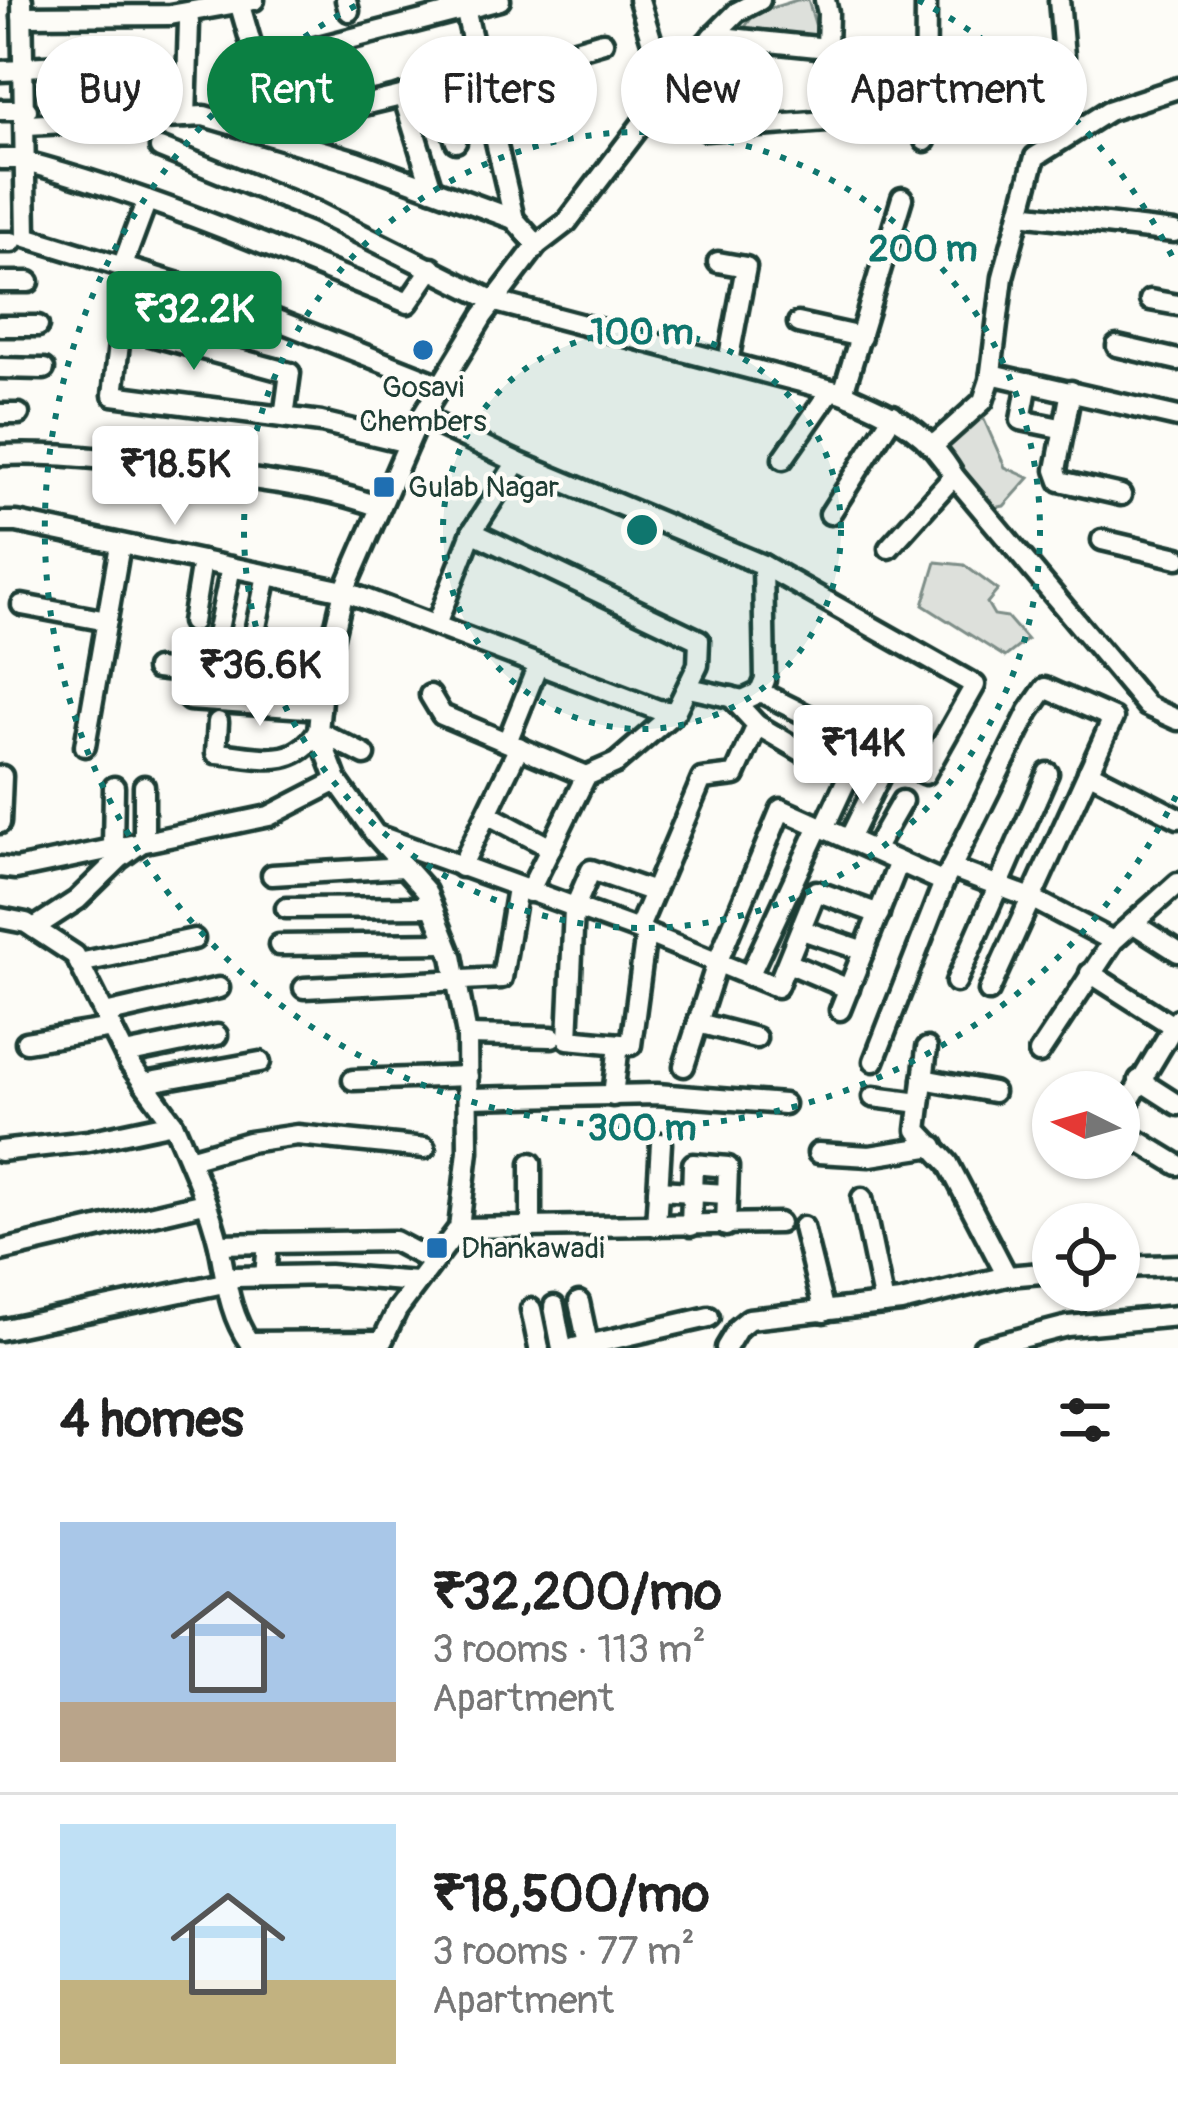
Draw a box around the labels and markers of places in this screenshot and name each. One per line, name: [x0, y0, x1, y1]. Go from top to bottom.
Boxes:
pin: ₹32.2K: [96, 271, 292, 373]
marker: Gosavi Chembers: [410, 337, 436, 363]
place label: Gosavi Chembers: [359, 369, 487, 440]
pin: ₹18.5K: [77, 426, 273, 528]
place label: Gulab Nagar: [408, 469, 560, 506]
marker: Gulab Nagar: [371, 474, 397, 500]
centre of rings: [621, 509, 663, 551]
pin: ₹36.6K: [162, 627, 358, 729]
pin: ₹14K: [792, 705, 934, 807]
place label: Dhankawadi: [461, 1230, 605, 1267]
marker: Dhankawadi: [424, 1235, 450, 1261]

